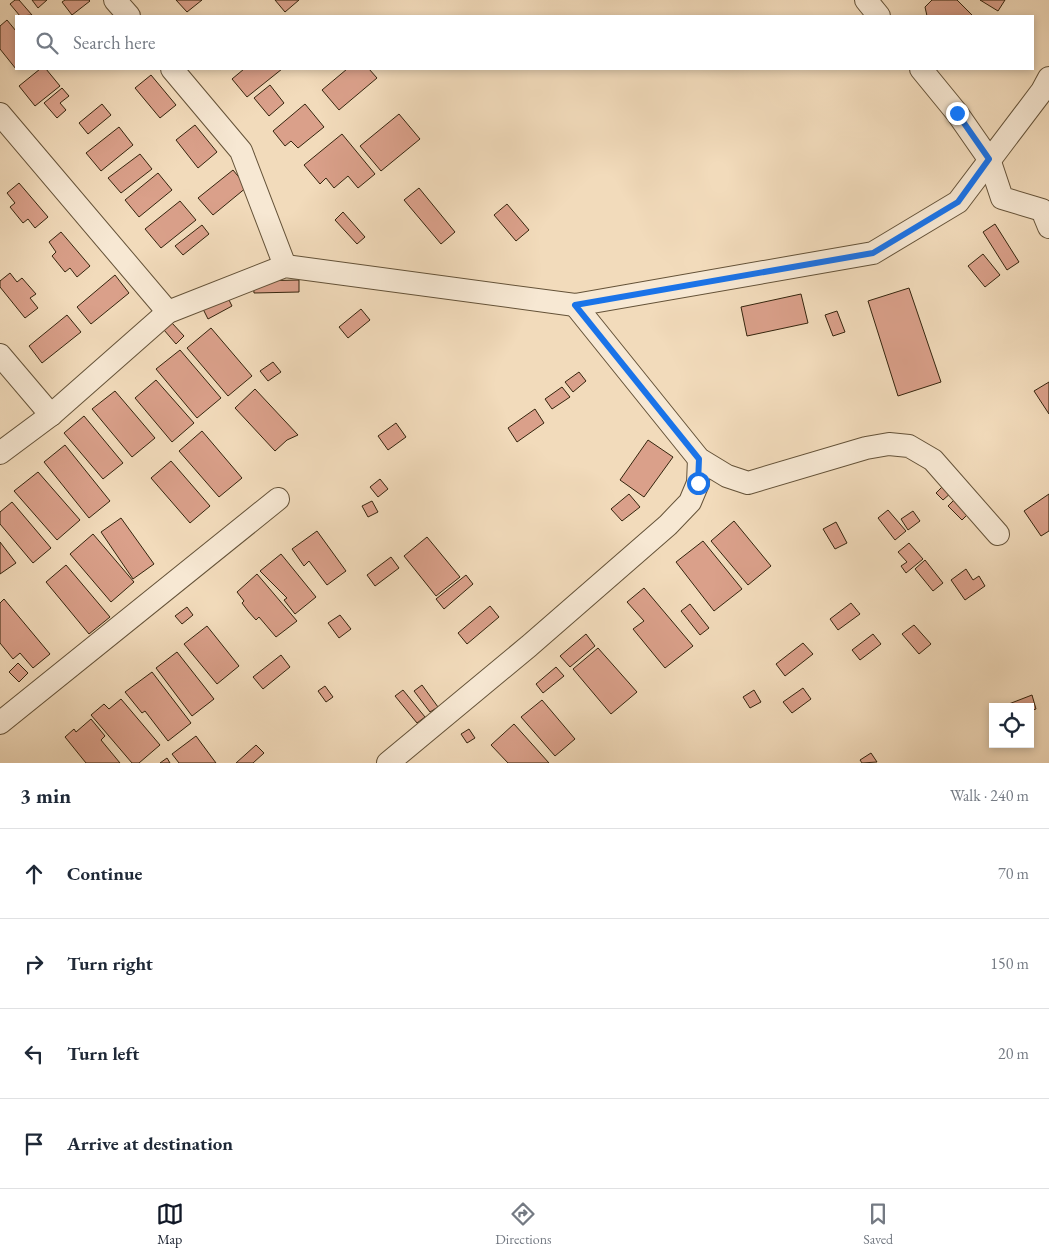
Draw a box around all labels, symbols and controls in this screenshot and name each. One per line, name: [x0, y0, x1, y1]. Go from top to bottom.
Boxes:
search box: [15, 15, 1034, 70]
icon: search: [33, 29, 61, 57]
text: Search here: [73, 30, 155, 55]
route end: [946, 102, 969, 125]
route start: [687, 472, 710, 495]
map controls: [989, 703, 1034, 748]
button: locate: [989, 703, 1034, 748]
text: 3 min: [20, 782, 71, 809]
text: Walk · 240 m: [950, 785, 1029, 806]
icon: ahead: [20, 860, 48, 888]
text: Continue: [67, 861, 142, 886]
text: 70 m: [998, 863, 1029, 884]
icon: right: [20, 950, 48, 978]
text: Turn right: [67, 951, 153, 976]
text: 150 m: [990, 953, 1029, 974]
icon: left: [20, 1040, 48, 1068]
text: Turn left: [67, 1041, 139, 1066]
text: 20 m: [998, 1043, 1029, 1064]
icon: arrive: [20, 1130, 48, 1158]
text: Arrive at destination: [67, 1131, 233, 1156]
tab: Map: [156, 1200, 184, 1248]
tab: Directions: [495, 1200, 552, 1248]
tab: Saved: [863, 1200, 893, 1248]

